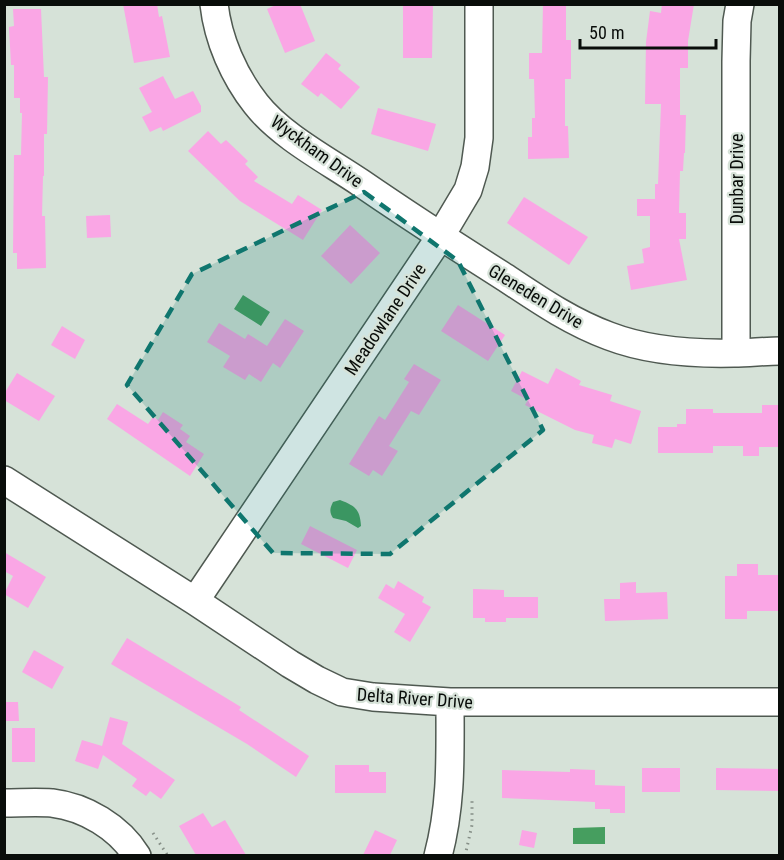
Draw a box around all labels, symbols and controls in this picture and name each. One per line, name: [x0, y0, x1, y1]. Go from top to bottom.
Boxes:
scale bar: [580, 12, 716, 50]
text: 50 m: [589, 22, 624, 43]
street label: Wyckham Drive: [267, 111, 367, 191]
street label: Dunbar Drive: [726, 134, 747, 224]
street label: Meadowlane Drive: [340, 259, 430, 379]
street label: Gleneden Drive: [485, 260, 587, 332]
street label: Delta River Drive: [356, 683, 474, 713]

